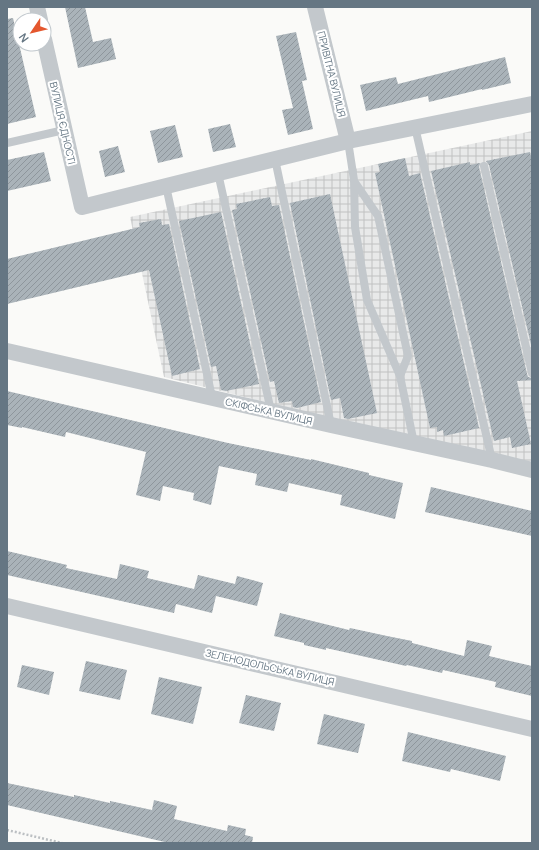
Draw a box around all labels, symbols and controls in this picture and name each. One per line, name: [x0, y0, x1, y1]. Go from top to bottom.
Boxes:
north arrow: [12, 12, 52, 52]
text: N: [15, 30, 32, 46]
street label: ПРИВІТНА ВУЛИЦЯ: [315, 30, 349, 118]
street label: ВУЛИЦЯ ЄДНОСТІ: [47, 80, 79, 166]
street label: СКІФСЬКА ВУЛИЦЯ: [224, 394, 314, 428]
street label: ЗЕЛЕНОДОЛЬСЬКА ВУЛИЦЯ: [204, 645, 336, 689]

